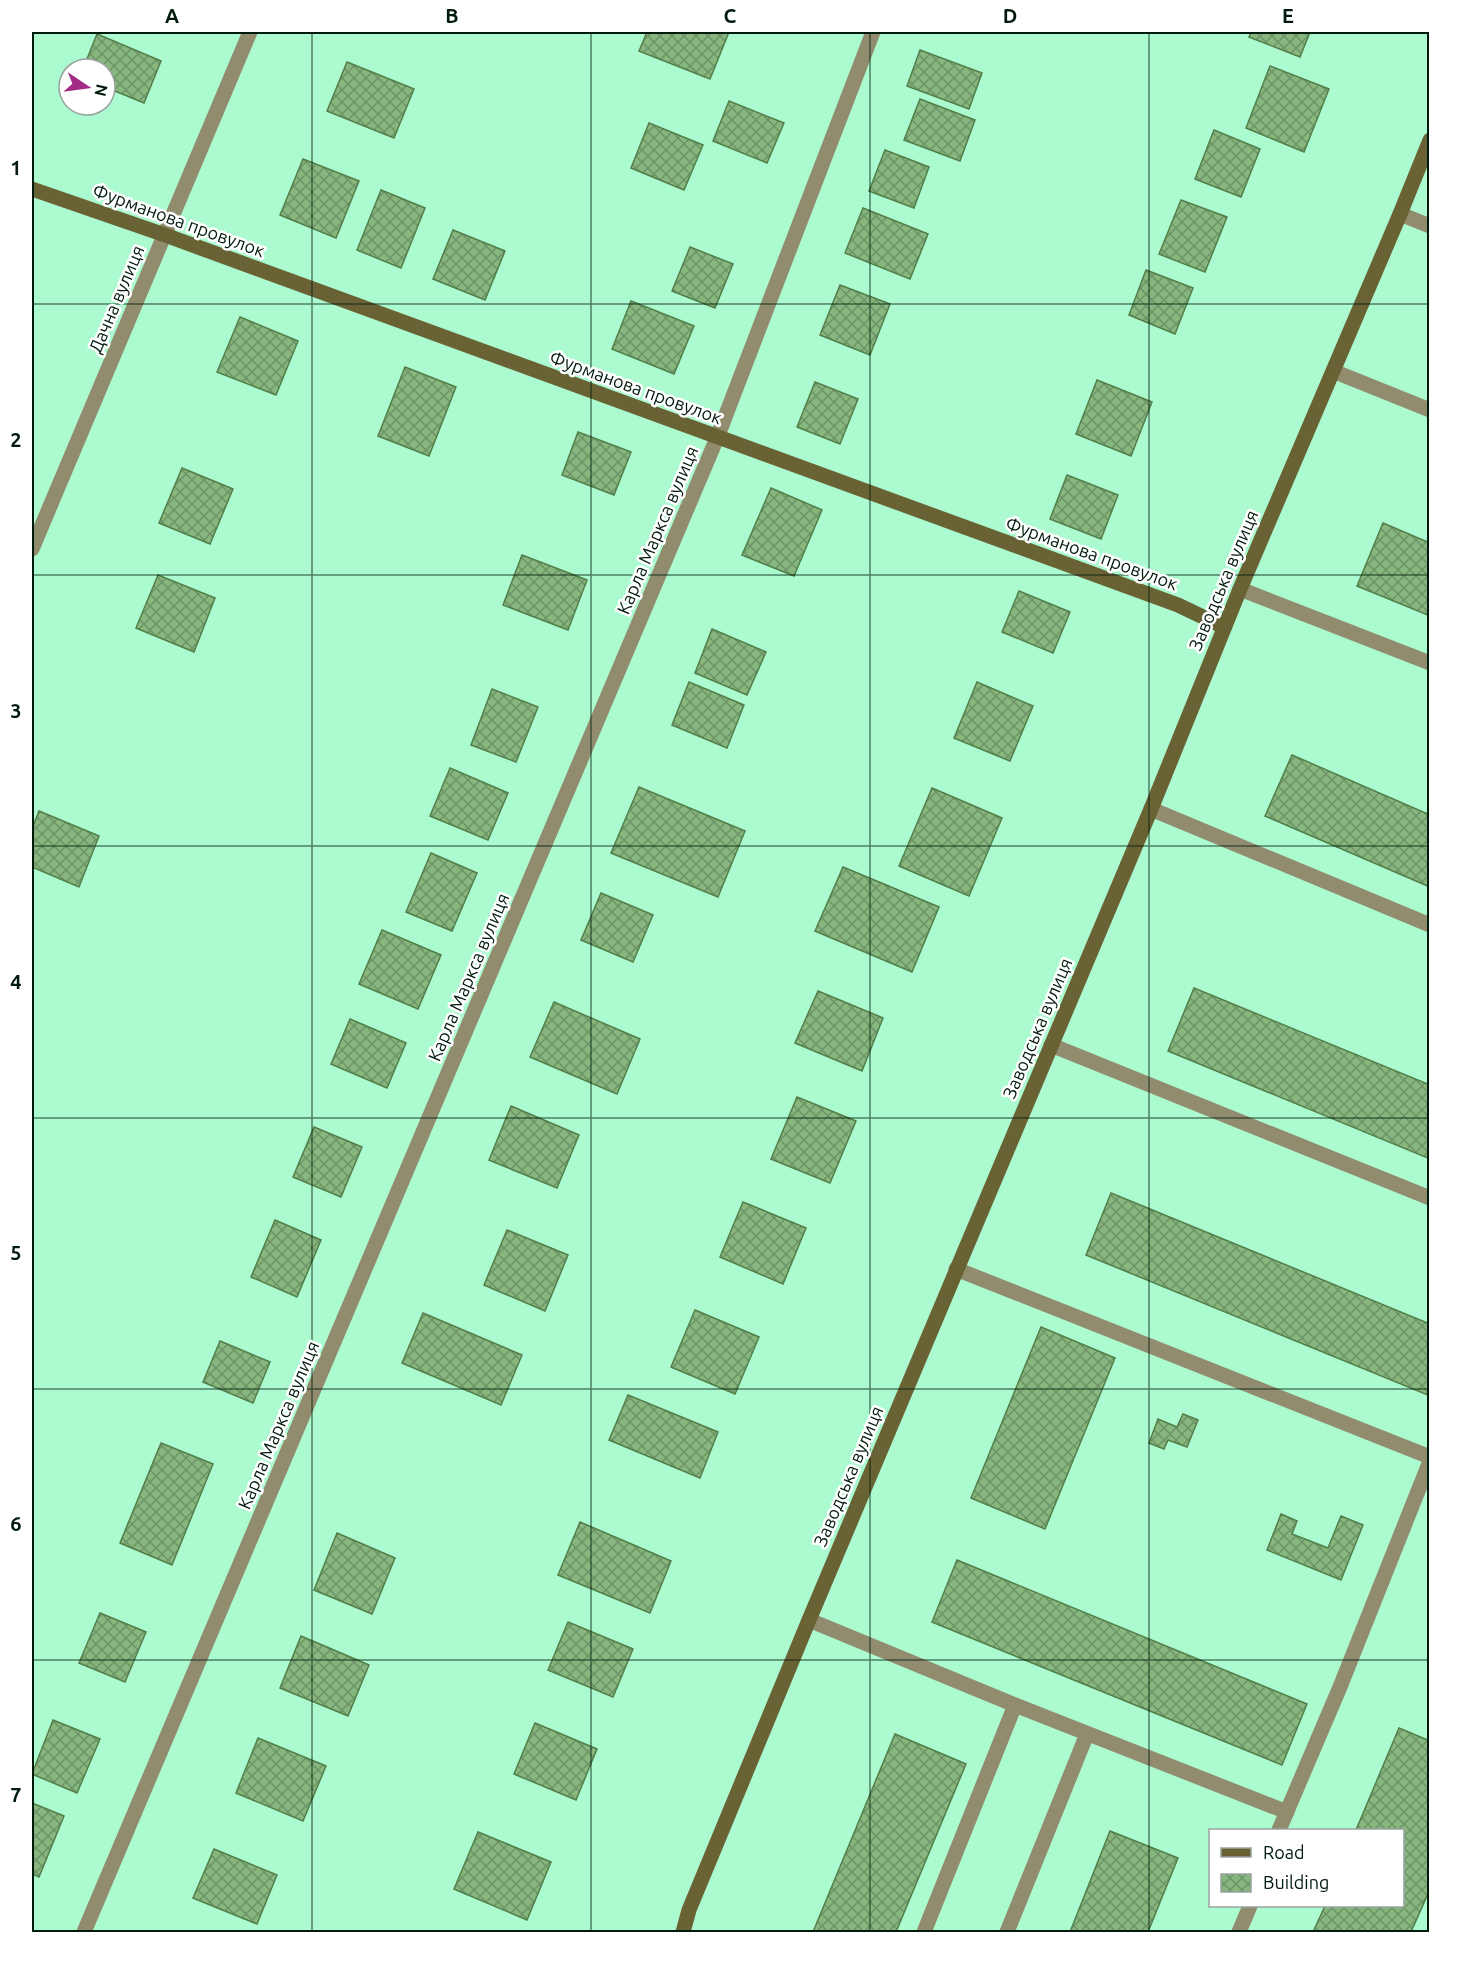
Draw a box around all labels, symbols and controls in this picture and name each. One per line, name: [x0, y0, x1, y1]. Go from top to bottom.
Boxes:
text: A: [165, 4, 179, 27]
text: B: [445, 4, 459, 27]
text: C: [724, 4, 737, 27]
text: D: [1003, 4, 1017, 27]
text: E: [1282, 4, 1294, 27]
north arrow: [57, 57, 117, 117]
text: N: [92, 83, 112, 98]
text: 1: [10, 156, 22, 179]
street label: Фурманова провулок: [90, 180, 268, 260]
street label: Дачна вулиця: [84, 242, 148, 356]
street label: Фурманова провулок: [547, 347, 725, 427]
text: 2: [10, 428, 22, 451]
street label: Карла Маркса вулиця: [613, 443, 701, 617]
street label: Заводська вулиця: [1184, 507, 1262, 653]
street label: Фурманова провулок: [1003, 513, 1181, 593]
text: 3: [10, 699, 22, 722]
street label: Карла Маркса вулиця: [424, 890, 512, 1064]
street label: Заводська вулиця: [998, 955, 1076, 1101]
text: 4: [10, 970, 22, 993]
text: 5: [10, 1241, 22, 1264]
street label: Карла Маркса вулиця: [234, 1338, 322, 1512]
street label: Заводська вулиця: [809, 1403, 887, 1549]
text: 6: [10, 1512, 22, 1535]
text: 7: [10, 1783, 22, 1806]
legend: [1209, 1829, 1404, 1907]
text: Road: [1263, 1842, 1305, 1862]
text: Building: [1263, 1872, 1329, 1892]

